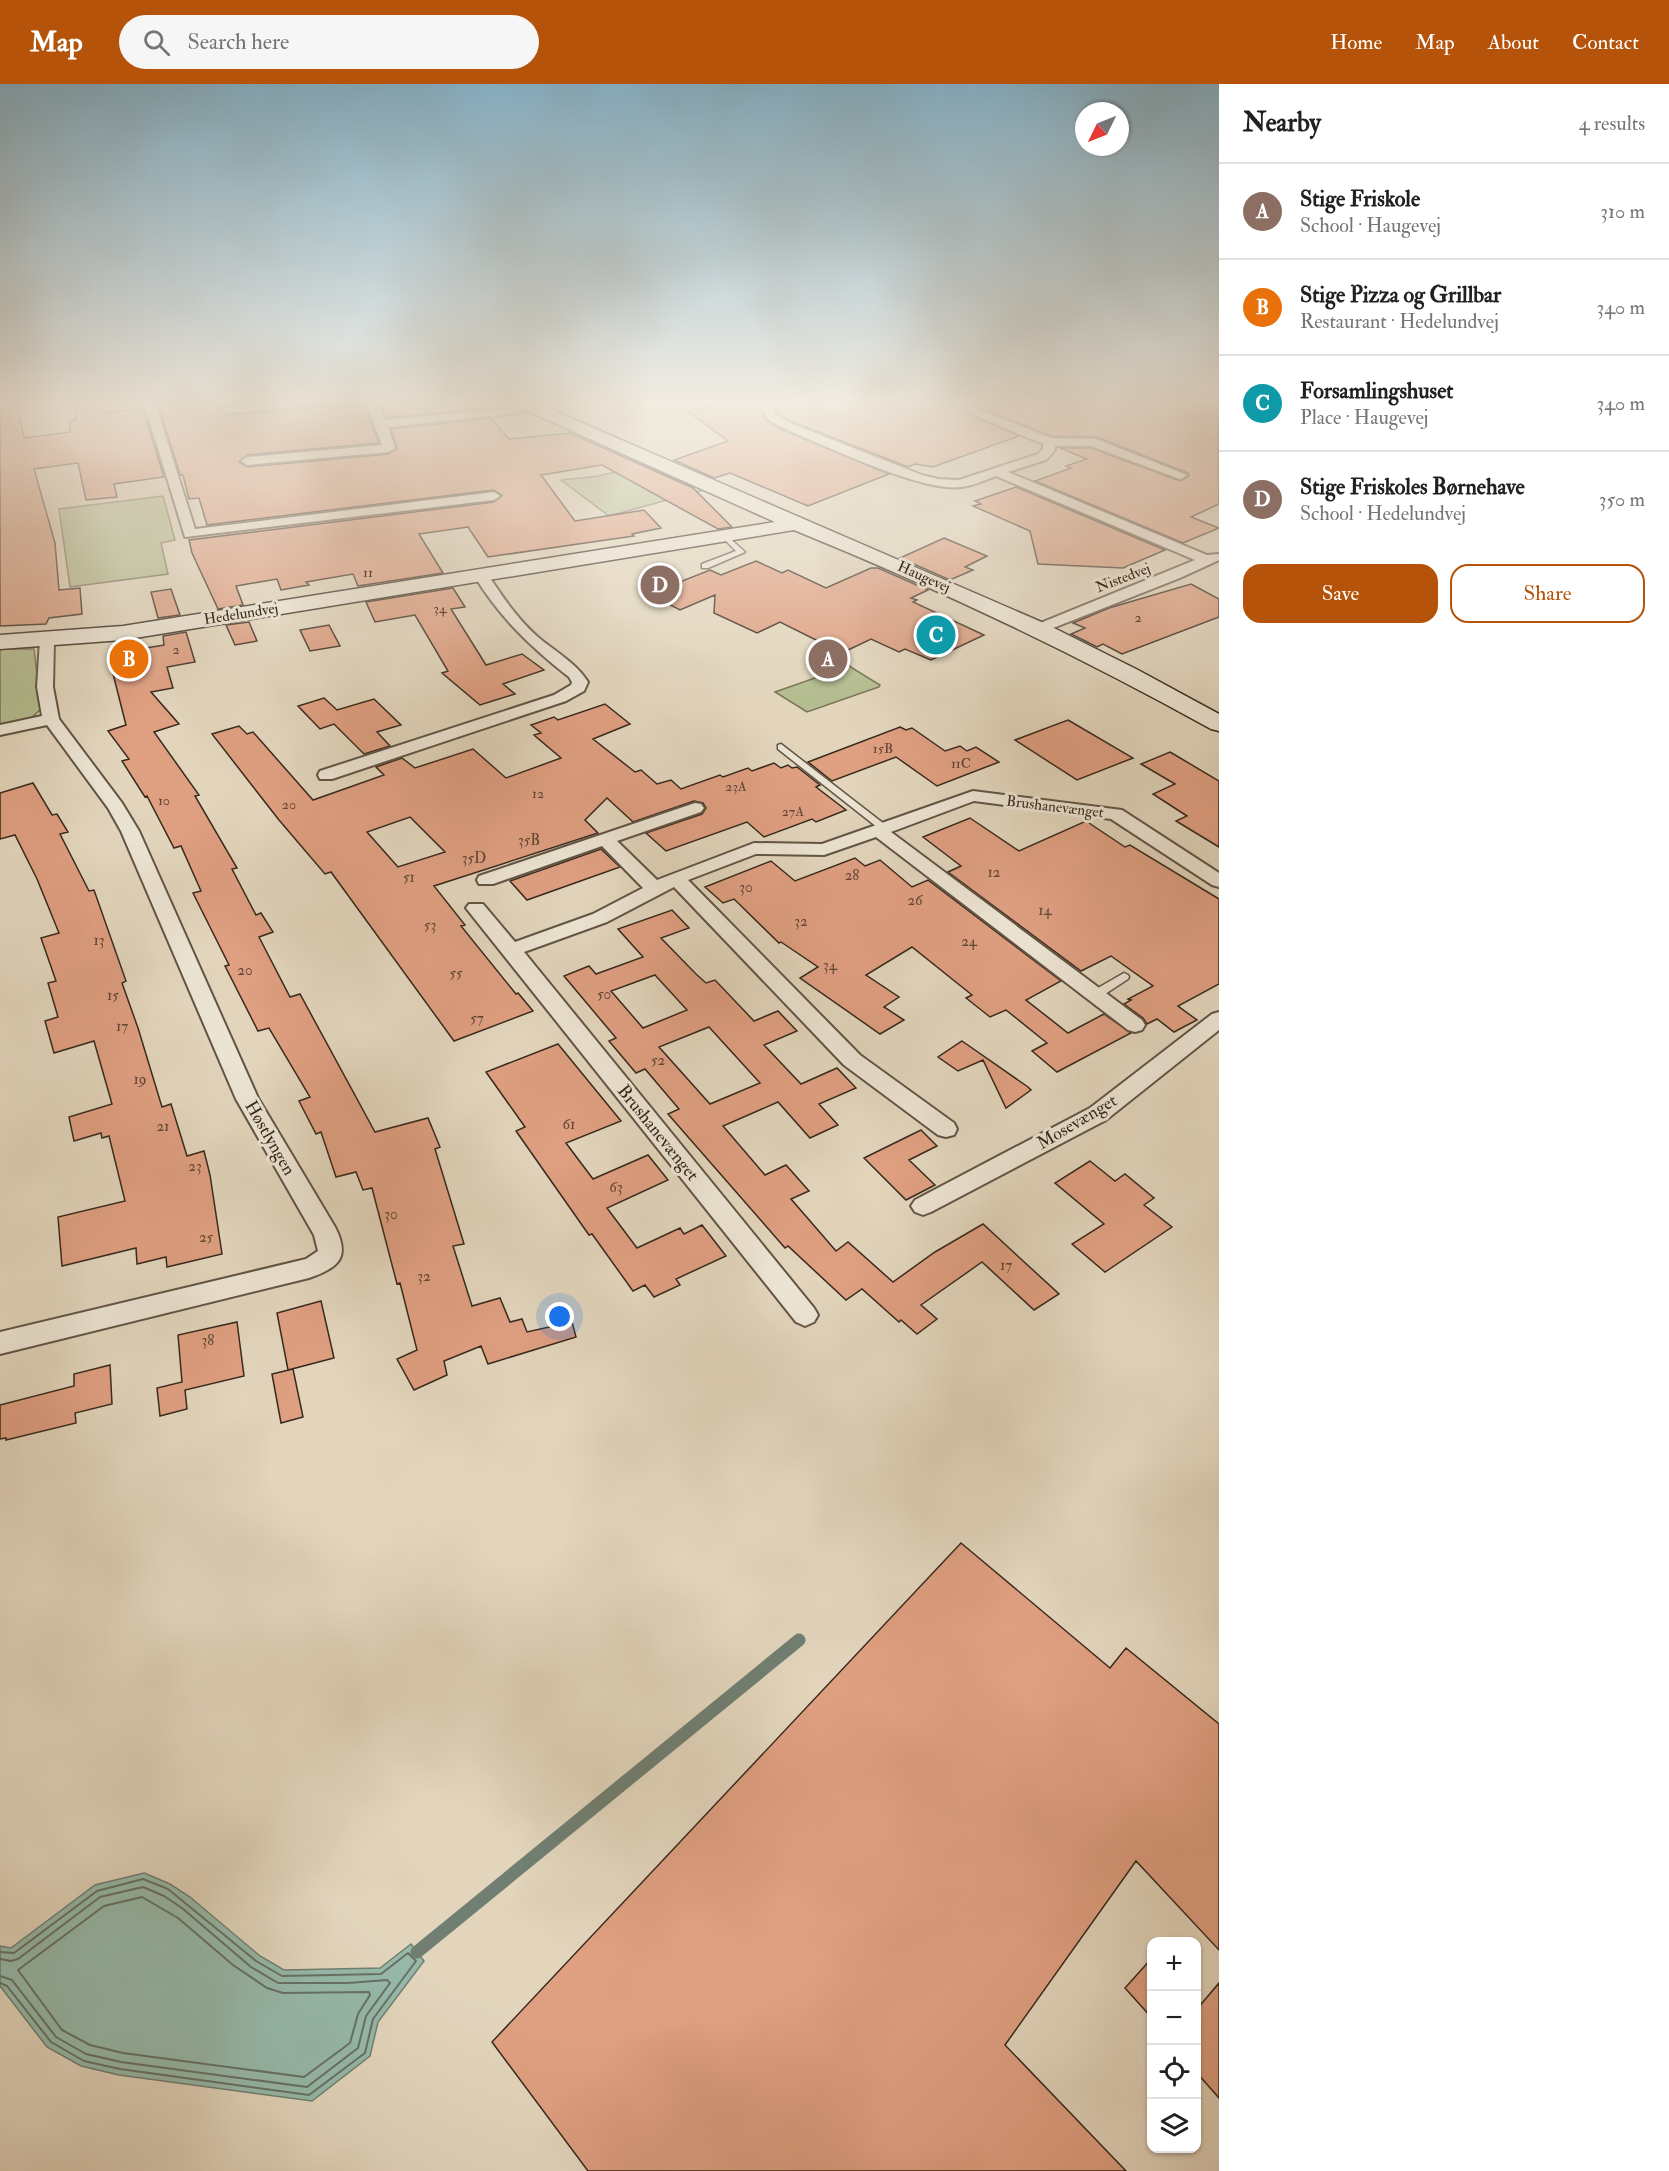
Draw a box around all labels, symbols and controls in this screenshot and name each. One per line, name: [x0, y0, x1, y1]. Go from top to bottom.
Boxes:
search box: [119, 15, 539, 69]
text: Map: [30, 25, 83, 60]
icon: search: [140, 26, 173, 59]
text: Search here: [188, 28, 289, 56]
text: Home: [1330, 29, 1382, 56]
text: Map: [1415, 29, 1455, 56]
text: About: [1488, 29, 1539, 56]
text: Contact: [1572, 29, 1639, 56]
north arrow: [1075, 102, 1129, 156]
text: Nearby: [1243, 107, 1321, 139]
text: 4 results: [1579, 111, 1645, 136]
text: Stige Friskole: [1300, 185, 1420, 213]
text: A: [1256, 199, 1269, 224]
text: 310 m: [1600, 199, 1645, 224]
text: School · Haugevej: [1300, 213, 1441, 238]
text: Stige Pizza og Grillbar: [1300, 281, 1501, 309]
text: B: [1256, 295, 1269, 320]
text: 340 m: [1597, 295, 1645, 320]
text: Restaurant · Hedelundvej: [1300, 309, 1499, 334]
text: Forsamlingshuset: [1300, 377, 1453, 405]
text: C: [1255, 391, 1270, 416]
text: 340 m: [1597, 391, 1645, 416]
text: Place · Haugevej: [1300, 405, 1428, 430]
text: Stige Friskoles Børnehave: [1300, 473, 1525, 501]
text: D: [1254, 487, 1271, 512]
text: 350 m: [1599, 487, 1645, 512]
text: School · Hedelundvej: [1300, 501, 1466, 526]
street label: Haugevej: [895, 557, 953, 597]
street label: Nistedvej: [1093, 559, 1153, 597]
pin: D: [640, 562, 680, 608]
house number: 11: [363, 564, 373, 581]
button: Save: [1243, 564, 1438, 623]
button: Share: [1450, 564, 1645, 623]
street label: Hedelundvej: [203, 599, 279, 629]
house number: 34: [434, 600, 448, 617]
house number: 2: [1134, 609, 1142, 626]
pin: C: [916, 612, 956, 658]
pin: B: [110, 636, 148, 682]
pin: A: [808, 636, 848, 682]
house number: 2: [172, 641, 180, 658]
house number: 15B: [873, 740, 893, 757]
house number: 11C: [951, 755, 971, 772]
house number: 23A: [725, 778, 747, 795]
house number: 12: [532, 785, 544, 802]
house number: 10: [158, 792, 170, 809]
street label: Brushanevænget: [1005, 792, 1105, 822]
house number: 20: [282, 796, 296, 813]
house number: 27A: [782, 803, 804, 820]
house number: 35B: [518, 831, 540, 850]
house number: 35D: [462, 849, 486, 868]
house number: 12: [988, 863, 1001, 882]
house number: 28: [845, 866, 859, 885]
house number: 51: [403, 868, 415, 887]
house number: 30: [739, 878, 753, 897]
house number: 26: [907, 891, 924, 910]
house number: 14: [1038, 901, 1053, 920]
house number: 32: [794, 912, 808, 931]
house number: 53: [424, 916, 436, 935]
house number: 13: [93, 931, 105, 950]
house number: 24: [961, 932, 978, 951]
house number: 34: [823, 956, 838, 975]
house number: 20: [237, 961, 253, 980]
house number: 55: [449, 964, 463, 983]
house number: 50: [597, 985, 611, 1004]
house number: 15: [107, 986, 119, 1005]
house number: 57: [470, 1009, 484, 1028]
house number: 17: [116, 1017, 128, 1036]
house number: 52: [651, 1051, 665, 1070]
house number: 19: [134, 1070, 146, 1089]
street label: Brushanevænget: [612, 1080, 704, 1186]
street label: Mosevænget: [1033, 1089, 1121, 1155]
street label: Høstlyngen: [239, 1096, 301, 1180]
house number: 61: [563, 1115, 575, 1134]
house number: 21: [157, 1117, 169, 1136]
house number: 23: [188, 1157, 202, 1176]
house number: 63: [609, 1178, 623, 1197]
house number: 30: [384, 1205, 398, 1224]
house number: 25: [199, 1228, 213, 1247]
house number: 17: [1000, 1256, 1012, 1275]
house number: 32: [417, 1267, 431, 1286]
your location: [545, 1302, 574, 1331]
house number: 38: [202, 1331, 214, 1350]
map controls: [1147, 1937, 1201, 2153]
button: +: [1147, 1937, 1201, 1991]
button: −: [1147, 1991, 1201, 2045]
button: locate: [1147, 2045, 1201, 2099]
button: layers: [1147, 2099, 1201, 2153]

